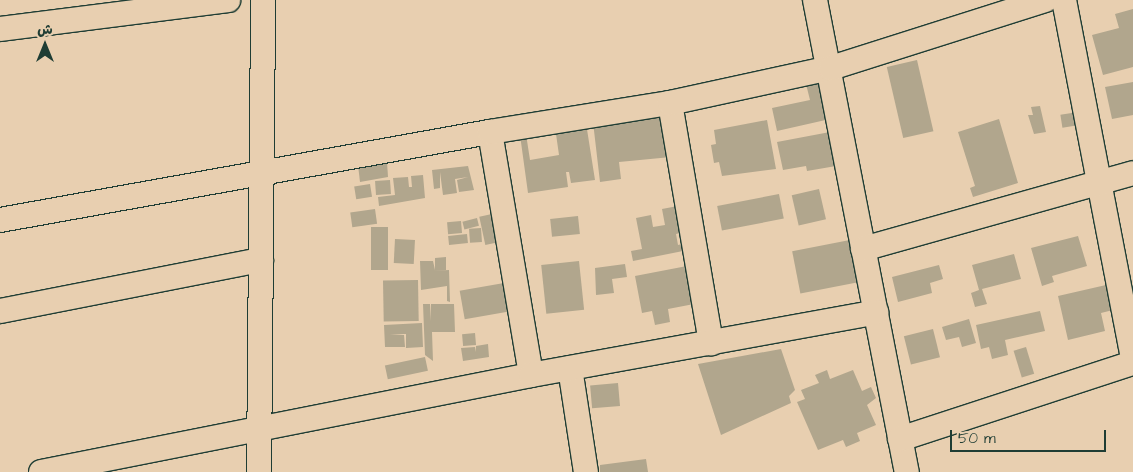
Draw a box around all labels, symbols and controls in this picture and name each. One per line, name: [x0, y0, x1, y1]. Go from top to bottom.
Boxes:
north arrow: [20, 20, 70, 70]
text: ش: [37, 20, 53, 40]
scale bar: [953, 420, 1109, 452]
text: 50 m: [958, 428, 996, 449]

